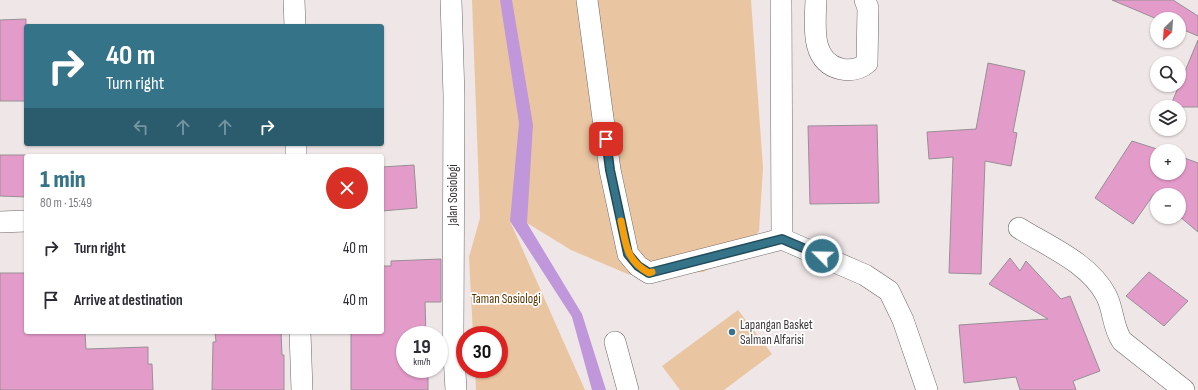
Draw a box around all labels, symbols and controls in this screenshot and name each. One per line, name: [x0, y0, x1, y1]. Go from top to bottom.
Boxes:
north arrow: [1150, 12, 1186, 48]
map controls: [1150, 12, 1186, 224]
text: 40 m: [106, 39, 155, 72]
icon: right: [40, 40, 92, 92]
button: search: [1150, 56, 1186, 92]
text: Turn right: [106, 73, 164, 94]
button: layers: [1150, 100, 1186, 136]
icon: left: [130, 116, 152, 138]
icon: ahead: [172, 116, 194, 138]
icon: ahead: [214, 116, 236, 138]
icon: right: [256, 116, 278, 138]
pin: [589, 122, 623, 156]
icon: arrive: [595, 128, 617, 150]
button: +: [1150, 144, 1186, 180]
street label: Jalan Sosiologi: [445, 164, 461, 227]
text: 1 min: [40, 165, 86, 194]
button: close: [326, 167, 368, 209]
button: −: [1150, 188, 1186, 224]
text: 80 m · 15:49: [40, 195, 92, 211]
position arrow: [801, 235, 843, 277]
icon: right: [40, 237, 62, 259]
text: Turn right: [74, 239, 126, 258]
text: 40 m: [343, 239, 368, 258]
icon: arrive: [40, 289, 62, 311]
text: Arrive at destination: [74, 291, 183, 310]
text: 40 m: [343, 291, 368, 310]
park label: Taman Sosiologi: [471, 291, 541, 307]
place label: Lapangan Basket Salman Alfarisi: [740, 317, 813, 348]
speed limit sign: 30: [456, 326, 508, 378]
marker: Lapangan Basket Salman Alfarisi: [727, 327, 737, 337]
text: 19: [413, 335, 431, 359]
text: km/h: [413, 356, 431, 368]

